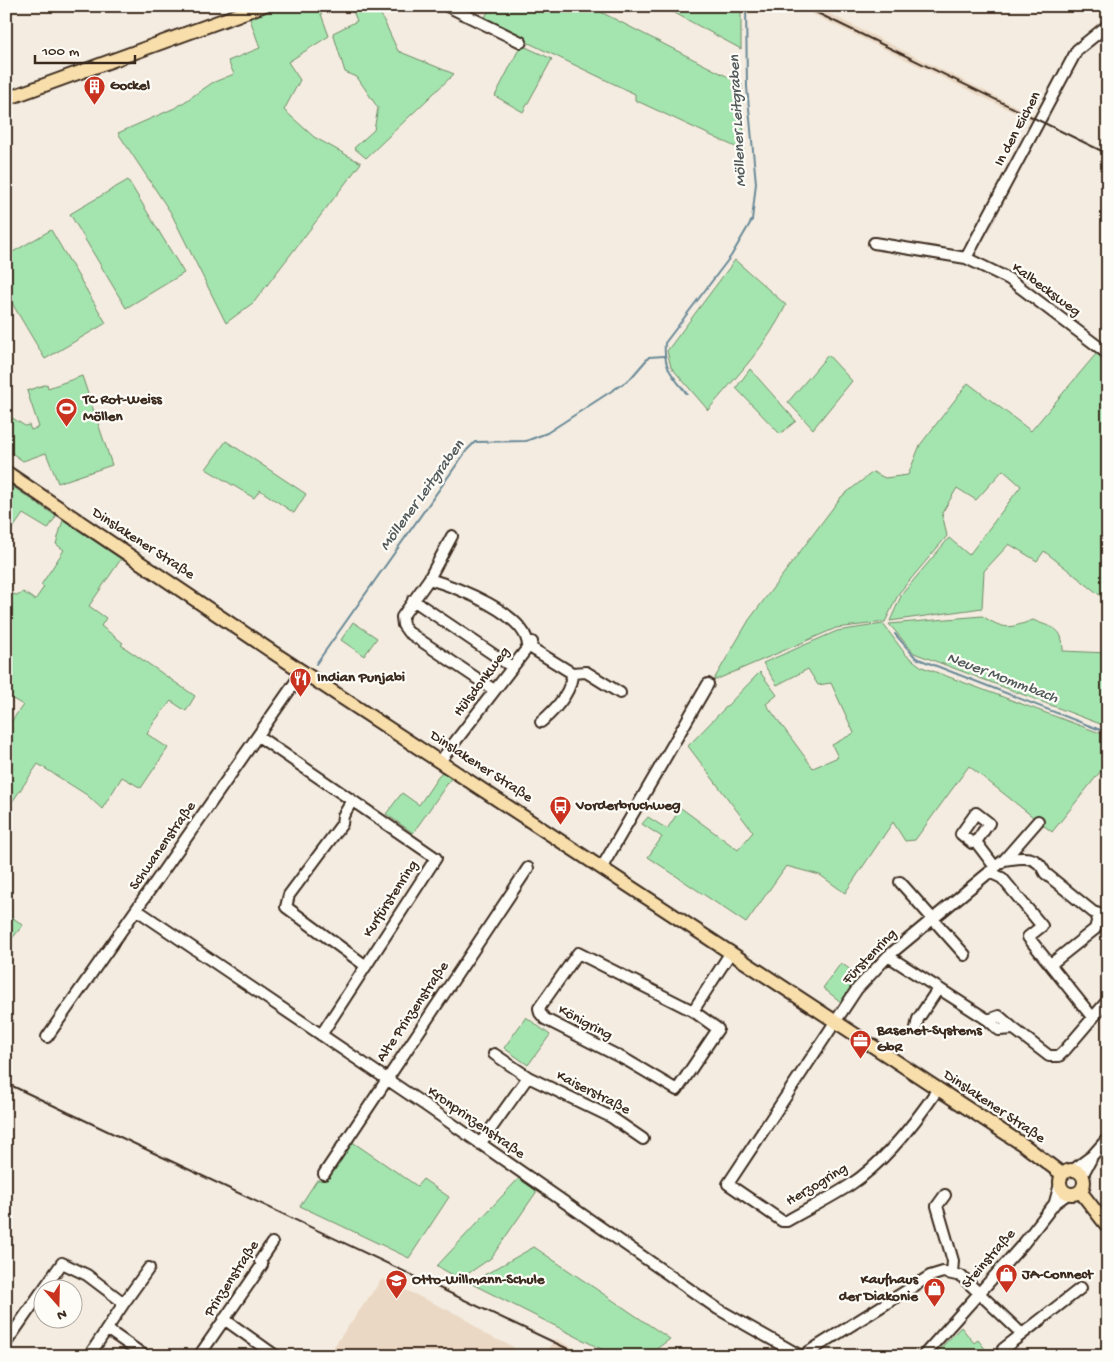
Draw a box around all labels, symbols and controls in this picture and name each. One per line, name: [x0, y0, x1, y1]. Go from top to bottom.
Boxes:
scale bar: [35, 32, 135, 64]
text: 100 m: [41, 43, 80, 61]
water label: Möllener Leitgraben: [726, 54, 752, 187]
building icon: Gockel: [82, 74, 106, 105]
place label: Gockel: [110, 77, 151, 95]
street label: In den Eichen: [991, 89, 1045, 169]
street label: Kalbecksweg: [1008, 259, 1084, 321]
place label: TC Rot-Weiss Möllen: [82, 391, 163, 426]
sports icon: TC Rot-Weiss Möllen: [55, 397, 79, 428]
water label: Möllener Leitgraben: [376, 437, 470, 555]
street label: Dinslakener Straße: [87, 503, 198, 584]
street label: Hülsdonkweg: [450, 644, 514, 720]
water label: Neuer Mommbach: [944, 649, 1061, 709]
restaurant icon: Indian Punjabi: [289, 666, 313, 697]
place label: Indian Punjabi: [317, 669, 405, 687]
street label: Dinslakener Straße: [425, 726, 536, 807]
bus stop icon: Vorderbruchweg: [548, 794, 572, 825]
place label: Vorderbruchweg: [575, 797, 681, 815]
street label: Schwanenstraße: [126, 798, 200, 894]
street label: Kurfürstenring: [359, 857, 423, 941]
street label: Fürstenring: [838, 925, 901, 989]
street label: Alte Prinzenstraße: [373, 958, 453, 1066]
street label: Königring: [555, 1001, 615, 1045]
place label: Basenet-Systems GbR: [876, 1022, 983, 1057]
office icon: Basenet-Systems GbR: [849, 1028, 873, 1059]
street label: Dinslakener Straße: [939, 1066, 1049, 1148]
street label: Kaiserstraße: [553, 1067, 633, 1119]
street label: Kronprinzenstraße: [424, 1083, 529, 1164]
street label: Herzogring: [783, 1160, 851, 1210]
street label: Steinstraße: [958, 1225, 1020, 1293]
street label: Prinzenstraße: [200, 1237, 264, 1321]
shop icon: JA-Connect: [994, 1263, 1018, 1294]
place label: JA-Connect: [1021, 1266, 1095, 1284]
school or university icon: Otto-Willmann-Schule: [384, 1268, 408, 1299]
place label: Otto-Willmann-Schule: [412, 1271, 546, 1289]
place label: Kaufhaus der Diakonie: [839, 1271, 919, 1306]
shop icon: Kaufhaus der Diakonie: [922, 1277, 946, 1308]
north arrow: [32, 1280, 82, 1330]
text: N: [54, 1304, 69, 1323]

